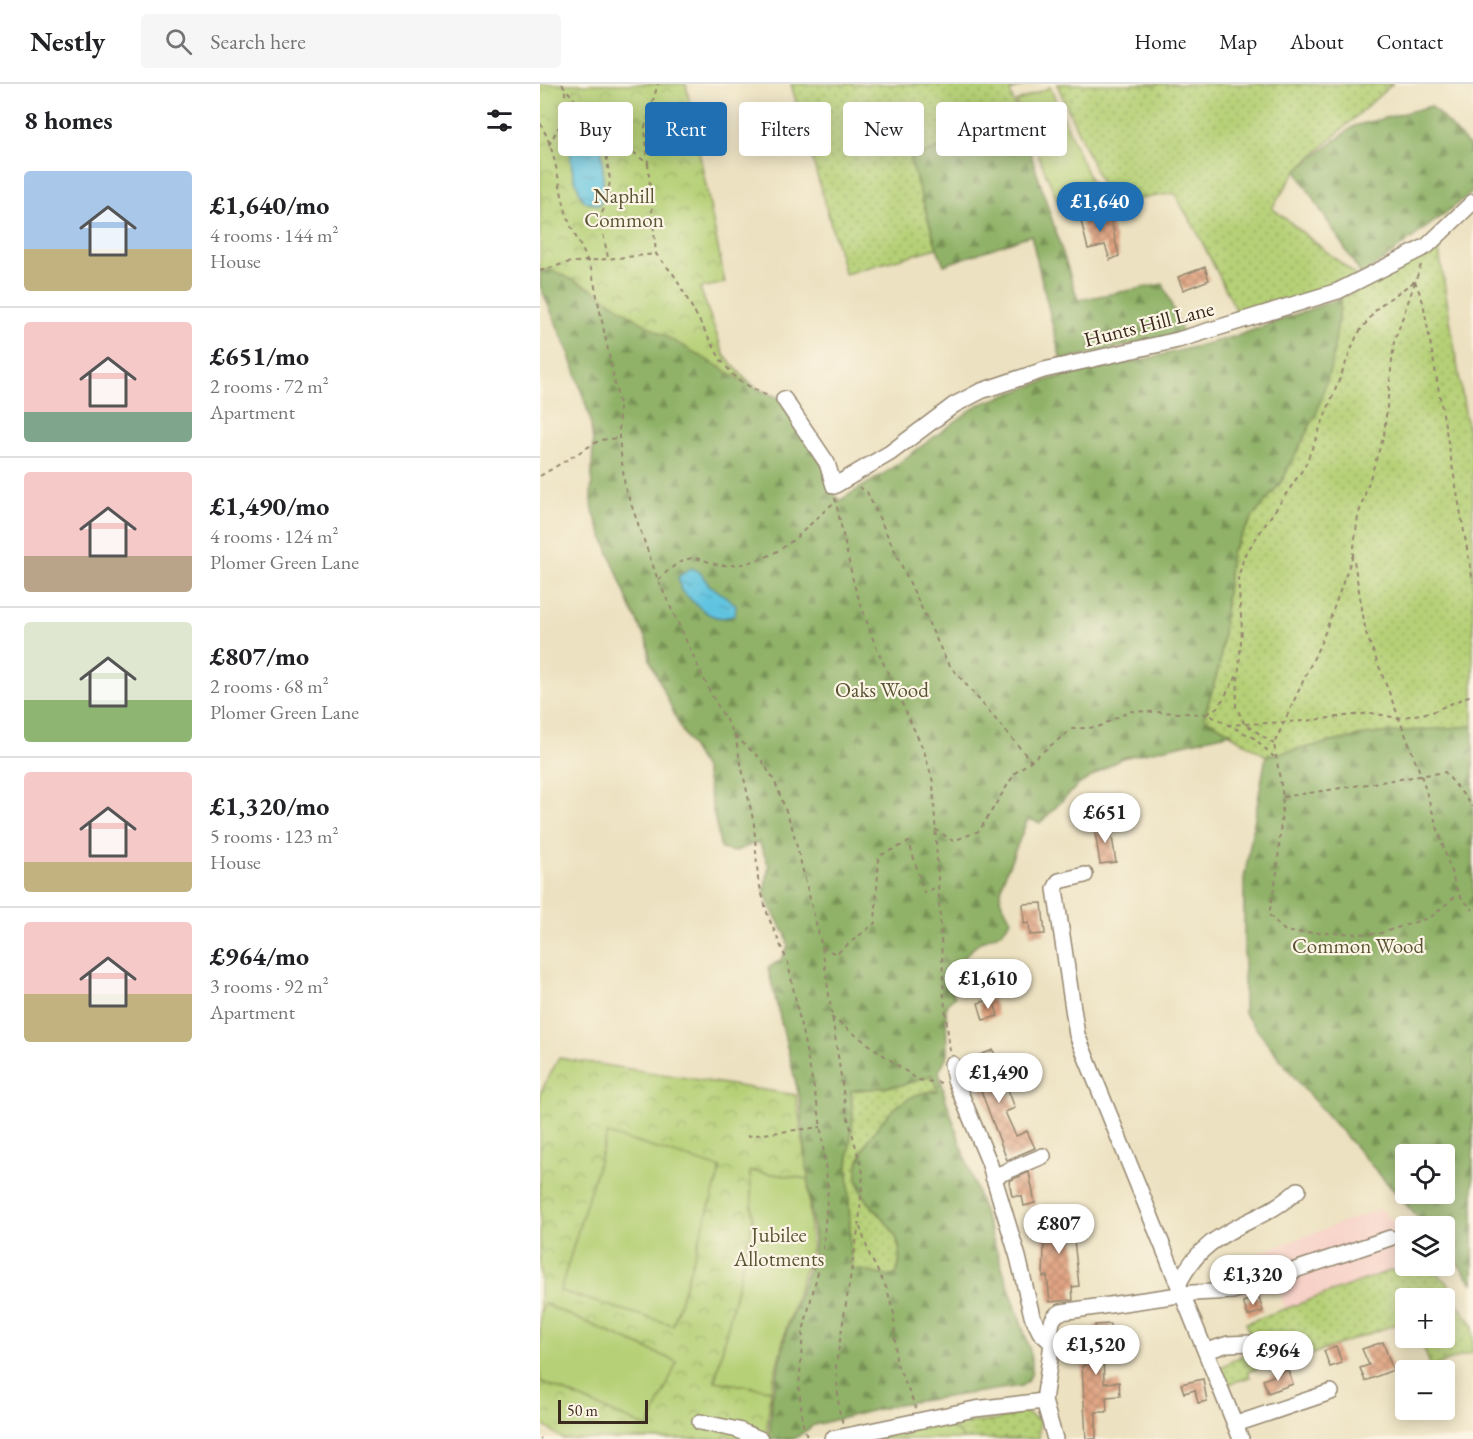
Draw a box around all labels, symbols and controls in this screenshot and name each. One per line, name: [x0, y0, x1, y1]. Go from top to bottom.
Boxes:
search box: [141, 14, 561, 68]
text: Nestly: [30, 23, 105, 59]
icon: search: [162, 25, 195, 58]
text: Search here: [210, 27, 306, 56]
text: Home: [1134, 28, 1186, 55]
text: Map: [1219, 28, 1257, 55]
text: About: [1290, 28, 1343, 55]
text: Contact: [1376, 28, 1443, 55]
chip: Buy: [558, 102, 633, 156]
chip: Rent: [645, 102, 727, 156]
chip: Filters: [739, 102, 831, 156]
chip: New: [843, 102, 924, 156]
chip: Apartment: [936, 102, 1067, 156]
text: 8 homes: [24, 103, 113, 137]
icon: filters: [483, 104, 516, 137]
park label: Naphill Common: [584, 182, 664, 233]
pin: £1,640: [1051, 182, 1149, 233]
text: £1,640/mo: [210, 188, 329, 222]
text: £1,640: [1071, 188, 1129, 214]
icon: home: [72, 195, 144, 267]
text: 4 rooms · 144 m²: [210, 222, 338, 248]
text: House: [210, 248, 261, 274]
street label: Hunts Hill Lane: [1081, 294, 1217, 353]
text: £651/mo: [210, 339, 309, 373]
icon: home: [72, 346, 144, 418]
text: 2 rooms · 72 m²: [210, 373, 329, 399]
text: Apartment: [210, 399, 295, 425]
text: £1,490/mo: [210, 489, 329, 523]
icon: home: [72, 496, 144, 568]
text: 4 rooms · 124 m²: [210, 523, 338, 549]
text: Plomer Green Lane: [210, 549, 359, 575]
text: £807/mo: [210, 639, 309, 673]
icon: home: [72, 646, 144, 718]
text: 2 rooms · 68 m²: [210, 673, 329, 699]
park label: Oaks Wood: [835, 676, 929, 703]
text: Plomer Green Lane: [210, 699, 359, 725]
text: £1,320/mo: [210, 789, 329, 823]
pin: £651: [1069, 793, 1141, 844]
icon: home: [72, 796, 144, 868]
text: £651: [1083, 799, 1127, 825]
text: 5 rooms · 123 m²: [210, 823, 338, 849]
text: House: [210, 849, 261, 875]
park label: Common Wood: [1292, 932, 1424, 959]
text: £964/mo: [210, 939, 309, 973]
icon: home: [72, 946, 144, 1018]
pin: £1,610: [939, 959, 1037, 1010]
text: £1,610: [959, 965, 1017, 991]
text: 3 rooms · 92 m²: [210, 973, 329, 999]
text: Apartment: [210, 999, 295, 1025]
pin: £1,490: [950, 1053, 1048, 1104]
text: £1,490: [970, 1059, 1028, 1085]
map controls: [1395, 1144, 1455, 1420]
button: locate: [1395, 1144, 1455, 1204]
pin: £807: [1023, 1204, 1095, 1255]
text: £807: [1037, 1210, 1081, 1236]
button: layers: [1395, 1216, 1455, 1276]
park label: Jubilee Allotments: [733, 1221, 825, 1272]
pin: £1,320: [1204, 1255, 1302, 1306]
text: £1,320: [1224, 1261, 1282, 1287]
button: +: [1395, 1288, 1455, 1348]
pin: £1,520: [1047, 1325, 1145, 1376]
text: £1,520: [1067, 1331, 1125, 1357]
pin: £964: [1242, 1331, 1314, 1382]
text: £964: [1256, 1337, 1300, 1363]
button: −: [1395, 1360, 1455, 1420]
scale bar: [558, 1397, 648, 1424]
text: 50 m: [567, 1400, 598, 1421]

